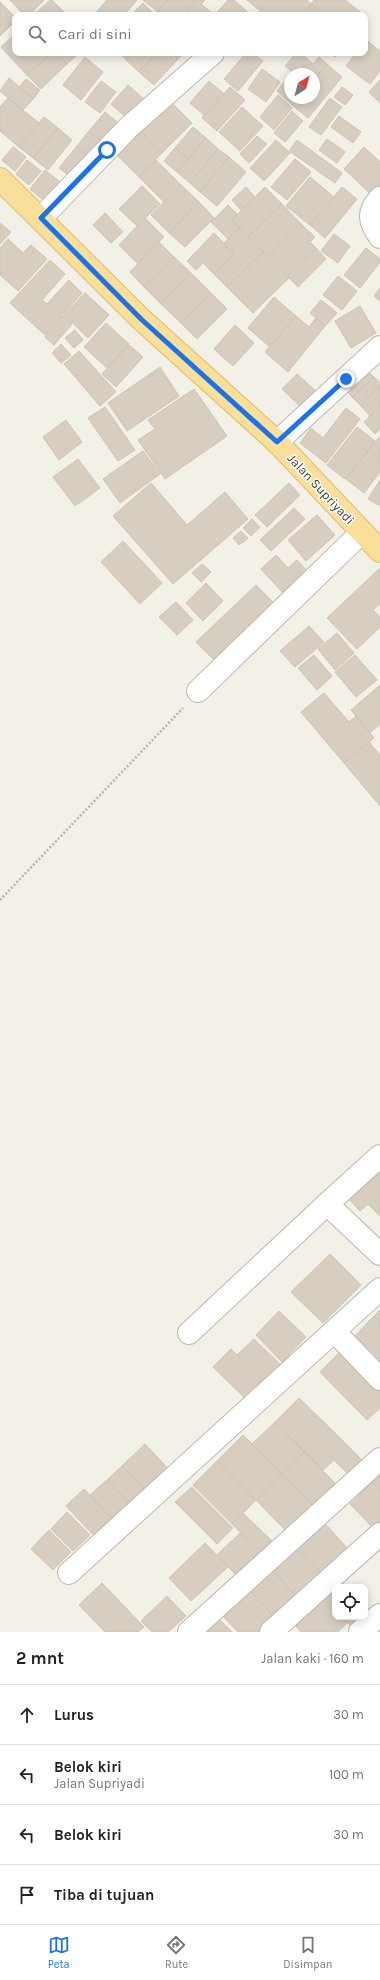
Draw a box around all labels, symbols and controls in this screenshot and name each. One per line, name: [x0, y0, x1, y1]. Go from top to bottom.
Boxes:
search box: [12, 12, 368, 56]
icon: search: [26, 23, 48, 45]
text: Cari di sini: [58, 25, 132, 43]
north arrow: [284, 68, 320, 104]
route start: [98, 141, 116, 159]
route end: [337, 370, 355, 388]
street label: Jalan Supriyadi: [285, 451, 357, 527]
map controls: [332, 1584, 368, 1620]
button: locate: [332, 1584, 368, 1620]
text: 2 mnt: [16, 1648, 64, 1668]
text: Jalan kaki · 160 m: [261, 1651, 364, 1666]
icon: ahead: [16, 1704, 38, 1726]
text: Lurus: [54, 1706, 94, 1724]
text: 30 m: [333, 1707, 364, 1722]
text: Belok kiri: [54, 1758, 122, 1776]
icon: left: [16, 1764, 38, 1786]
text: 100 m: [329, 1767, 364, 1782]
text: Jalan Supriyadi: [54, 1776, 145, 1791]
icon: left: [16, 1824, 38, 1846]
text: Belok kiri: [54, 1826, 122, 1844]
text: 30 m: [333, 1827, 364, 1842]
icon: arrive: [16, 1884, 38, 1906]
text: Tiba di tujuan: [54, 1886, 154, 1904]
tab: Peta: [48, 1934, 70, 1971]
tab: Rute: [165, 1934, 188, 1971]
tab: Disimpan: [283, 1934, 332, 1971]

